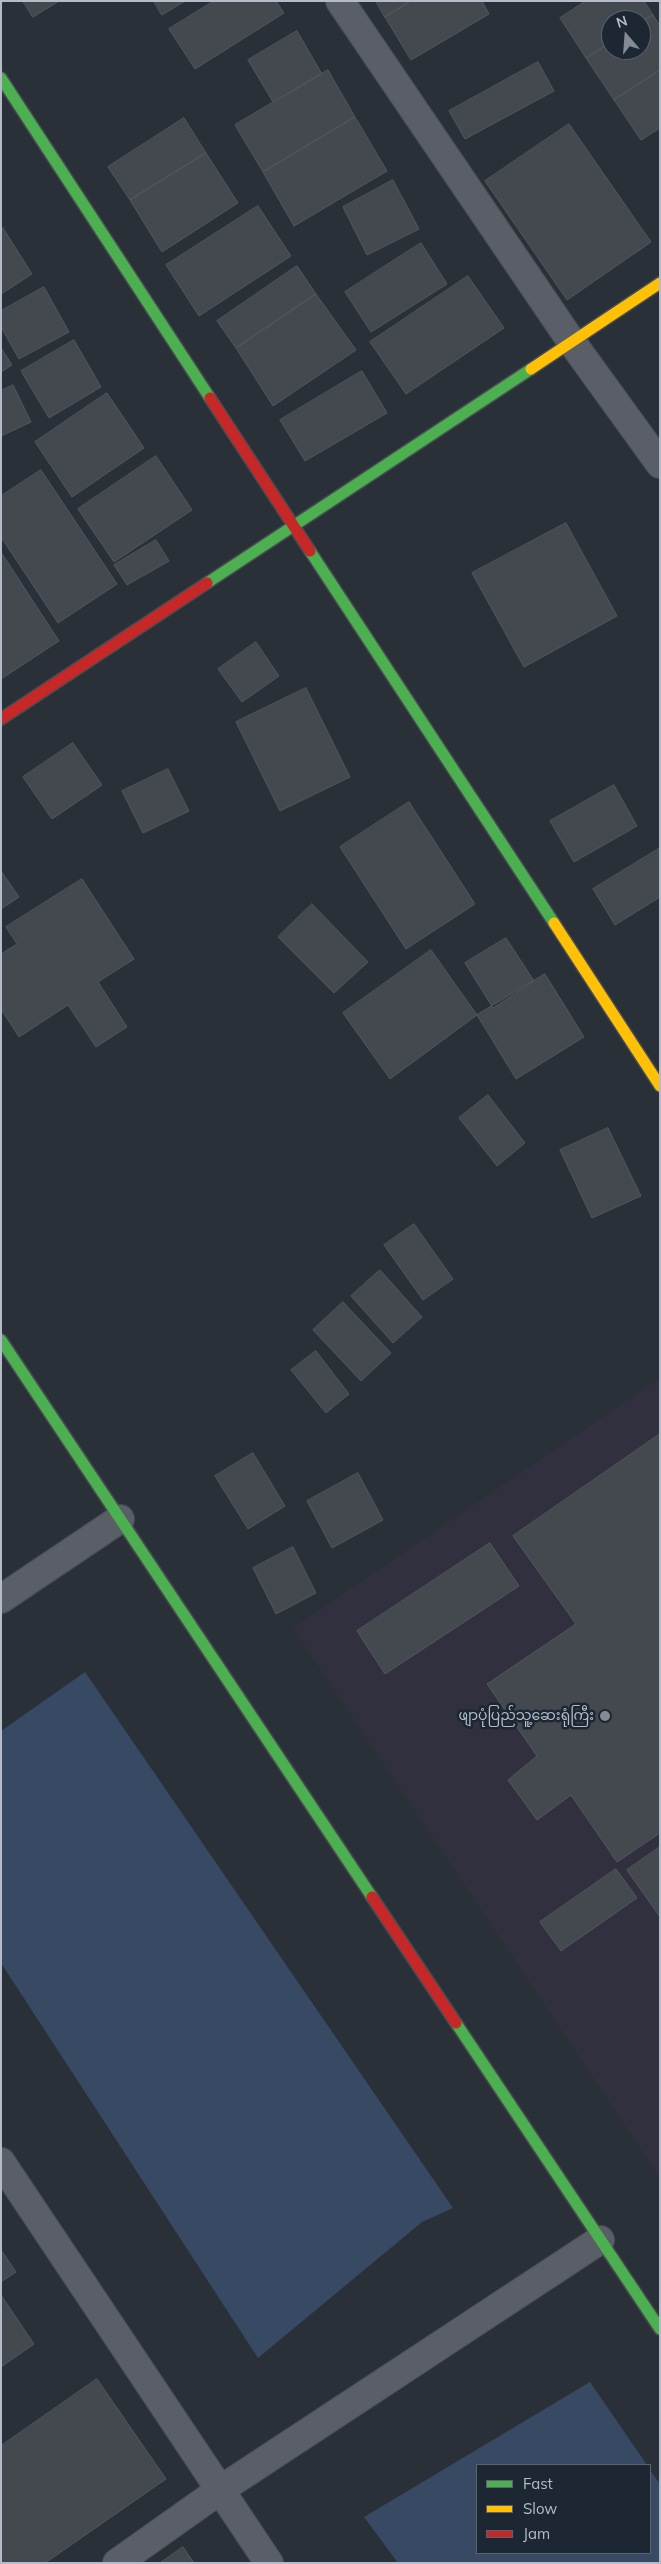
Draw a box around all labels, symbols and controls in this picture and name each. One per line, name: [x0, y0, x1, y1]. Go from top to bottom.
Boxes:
north arrow: [601, 10, 651, 60]
text: N: [614, 11, 629, 32]
place label: ဖျာပုံပြည်သူ့ဆေးရုံကြီး: [459, 1708, 594, 1724]
marker: ဖျာပုံပြည်သူ့ဆေးရုံကြီး: [598, 1709, 612, 1723]
legend: [476, 2464, 651, 2554]
text: Fast: [523, 2474, 553, 2493]
text: Slow: [523, 2499, 557, 2518]
text: Jam: [523, 2524, 550, 2543]

